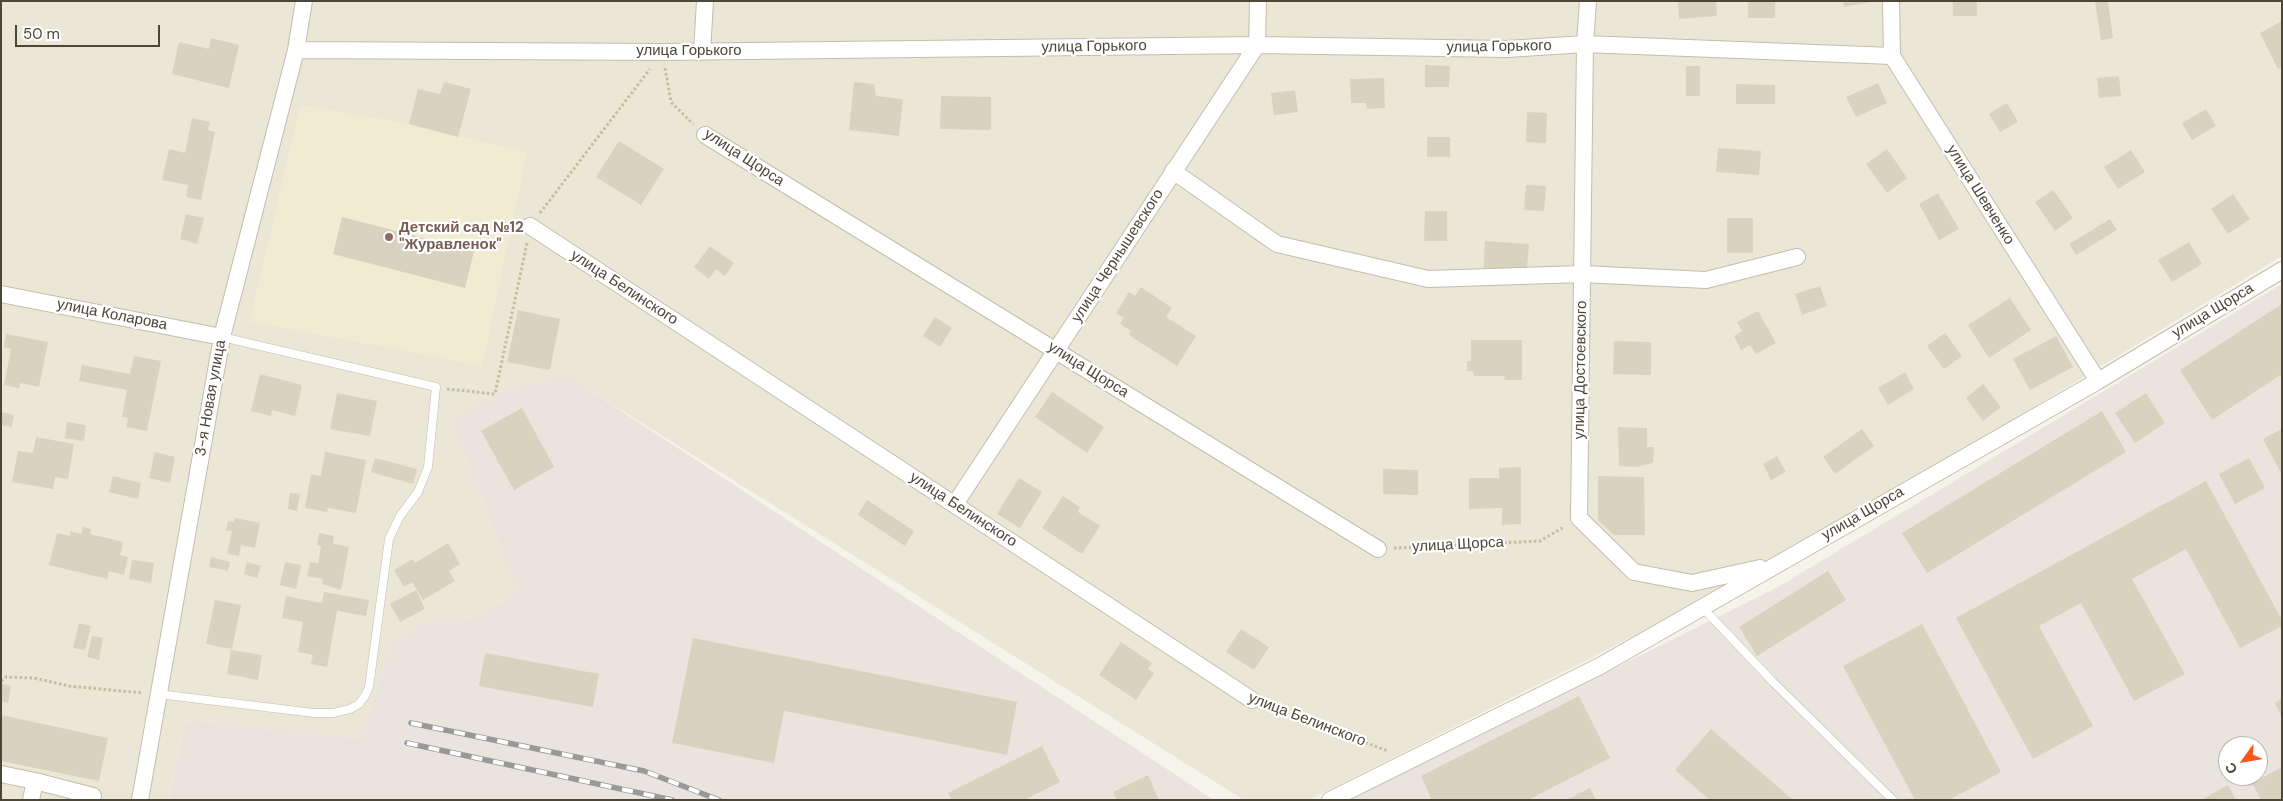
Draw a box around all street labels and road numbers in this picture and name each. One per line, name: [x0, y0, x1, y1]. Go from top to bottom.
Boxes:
street label: улица Горького: [1041, 37, 1147, 57]
street label: улица Горького: [1446, 37, 1552, 57]
street label: улица Горького: [636, 42, 742, 60]
street label: улица Щорса: [701, 125, 787, 191]
street label: улица Шевченко: [1942, 142, 2018, 248]
street label: улица Чернышевского: [1068, 186, 1168, 326]
street label: улица Белинского: [567, 247, 681, 329]
street label: улица Щорса: [2169, 280, 2257, 342]
street label: улица Коларова: [55, 295, 169, 335]
street label: улица Достоевского: [1571, 301, 1591, 439]
street label: 3-я Новая улица: [192, 338, 230, 458]
street label: улица Щорса: [1044, 338, 1132, 402]
street label: улица Белинского: [906, 469, 1020, 551]
street label: улица Щорса: [1819, 483, 1907, 545]
street label: улица Щорса: [1412, 534, 1504, 556]
street label: улица Белинского: [1246, 689, 1368, 751]

